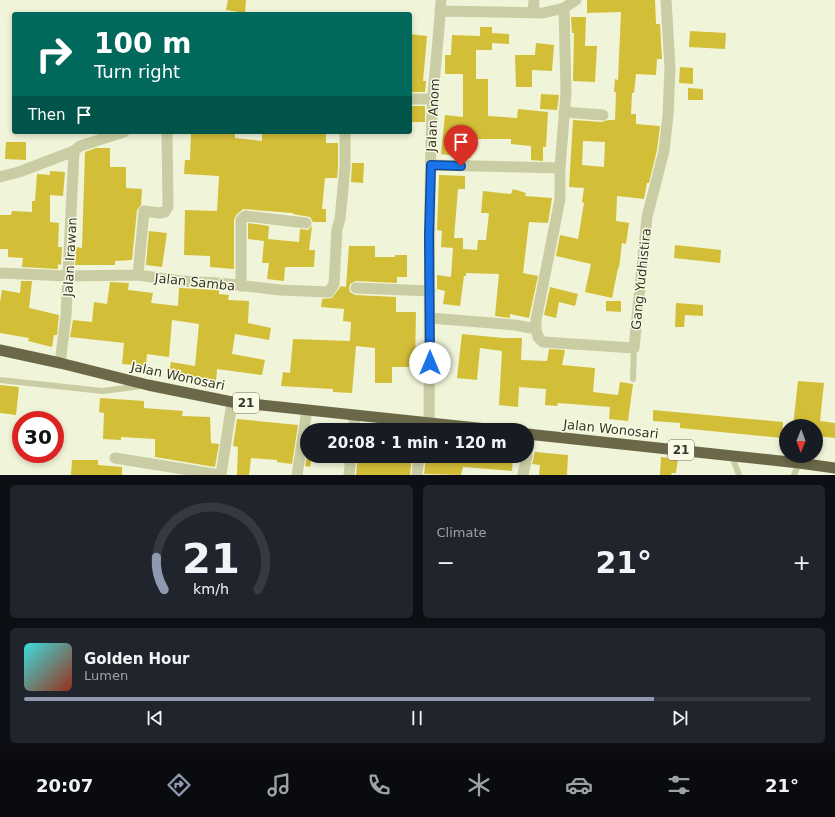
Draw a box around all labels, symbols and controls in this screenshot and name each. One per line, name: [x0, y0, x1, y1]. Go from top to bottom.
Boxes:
text: 100 m: [94, 27, 191, 60]
icon: right: [28, 28, 80, 80]
text: Turn right: [94, 61, 180, 82]
street label: Jalan Anom: [424, 78, 442, 153]
icon: arrive: [73, 104, 95, 126]
text: Then: [28, 106, 65, 124]
pin: [444, 125, 478, 166]
icon: arrive: [450, 131, 472, 153]
street label: Jalan Irawan: [60, 217, 80, 298]
street label: Gang Yudhistira: [628, 227, 654, 331]
street label: Jalan Samba: [153, 270, 236, 294]
position arrow: [409, 342, 451, 384]
street label: Jalan Wonosari: [129, 359, 226, 393]
road number: 21: [233, 393, 259, 413]
speed limit sign: 30: [12, 411, 64, 463]
street label: Jalan Wonosari: [562, 416, 659, 441]
north arrow: [779, 419, 823, 463]
map controls: [779, 419, 823, 463]
text: 20:08 · 1 min · 120 m: [327, 434, 507, 452]
road number: 21: [668, 440, 694, 460]
text: Climate: [437, 525, 487, 540]
text: 21: [182, 533, 240, 582]
text: 21°: [595, 545, 652, 580]
text: −: [437, 550, 455, 575]
text: +: [793, 550, 811, 575]
text: km/h: [193, 580, 229, 596]
text: Golden Hour: [84, 650, 190, 668]
text: Lumen: [84, 668, 128, 683]
icon: previous: [144, 707, 166, 729]
icon: pause: [406, 707, 428, 729]
icon: next: [669, 707, 691, 729]
icon: directions: [165, 771, 193, 799]
icon: music: [265, 771, 293, 799]
icon: phone: [365, 771, 393, 799]
icon: climate: [465, 771, 493, 799]
icon: car: [565, 771, 593, 799]
icon: filters: [665, 771, 693, 799]
text: 20:07: [36, 775, 93, 796]
text: 21°: [765, 775, 799, 796]

